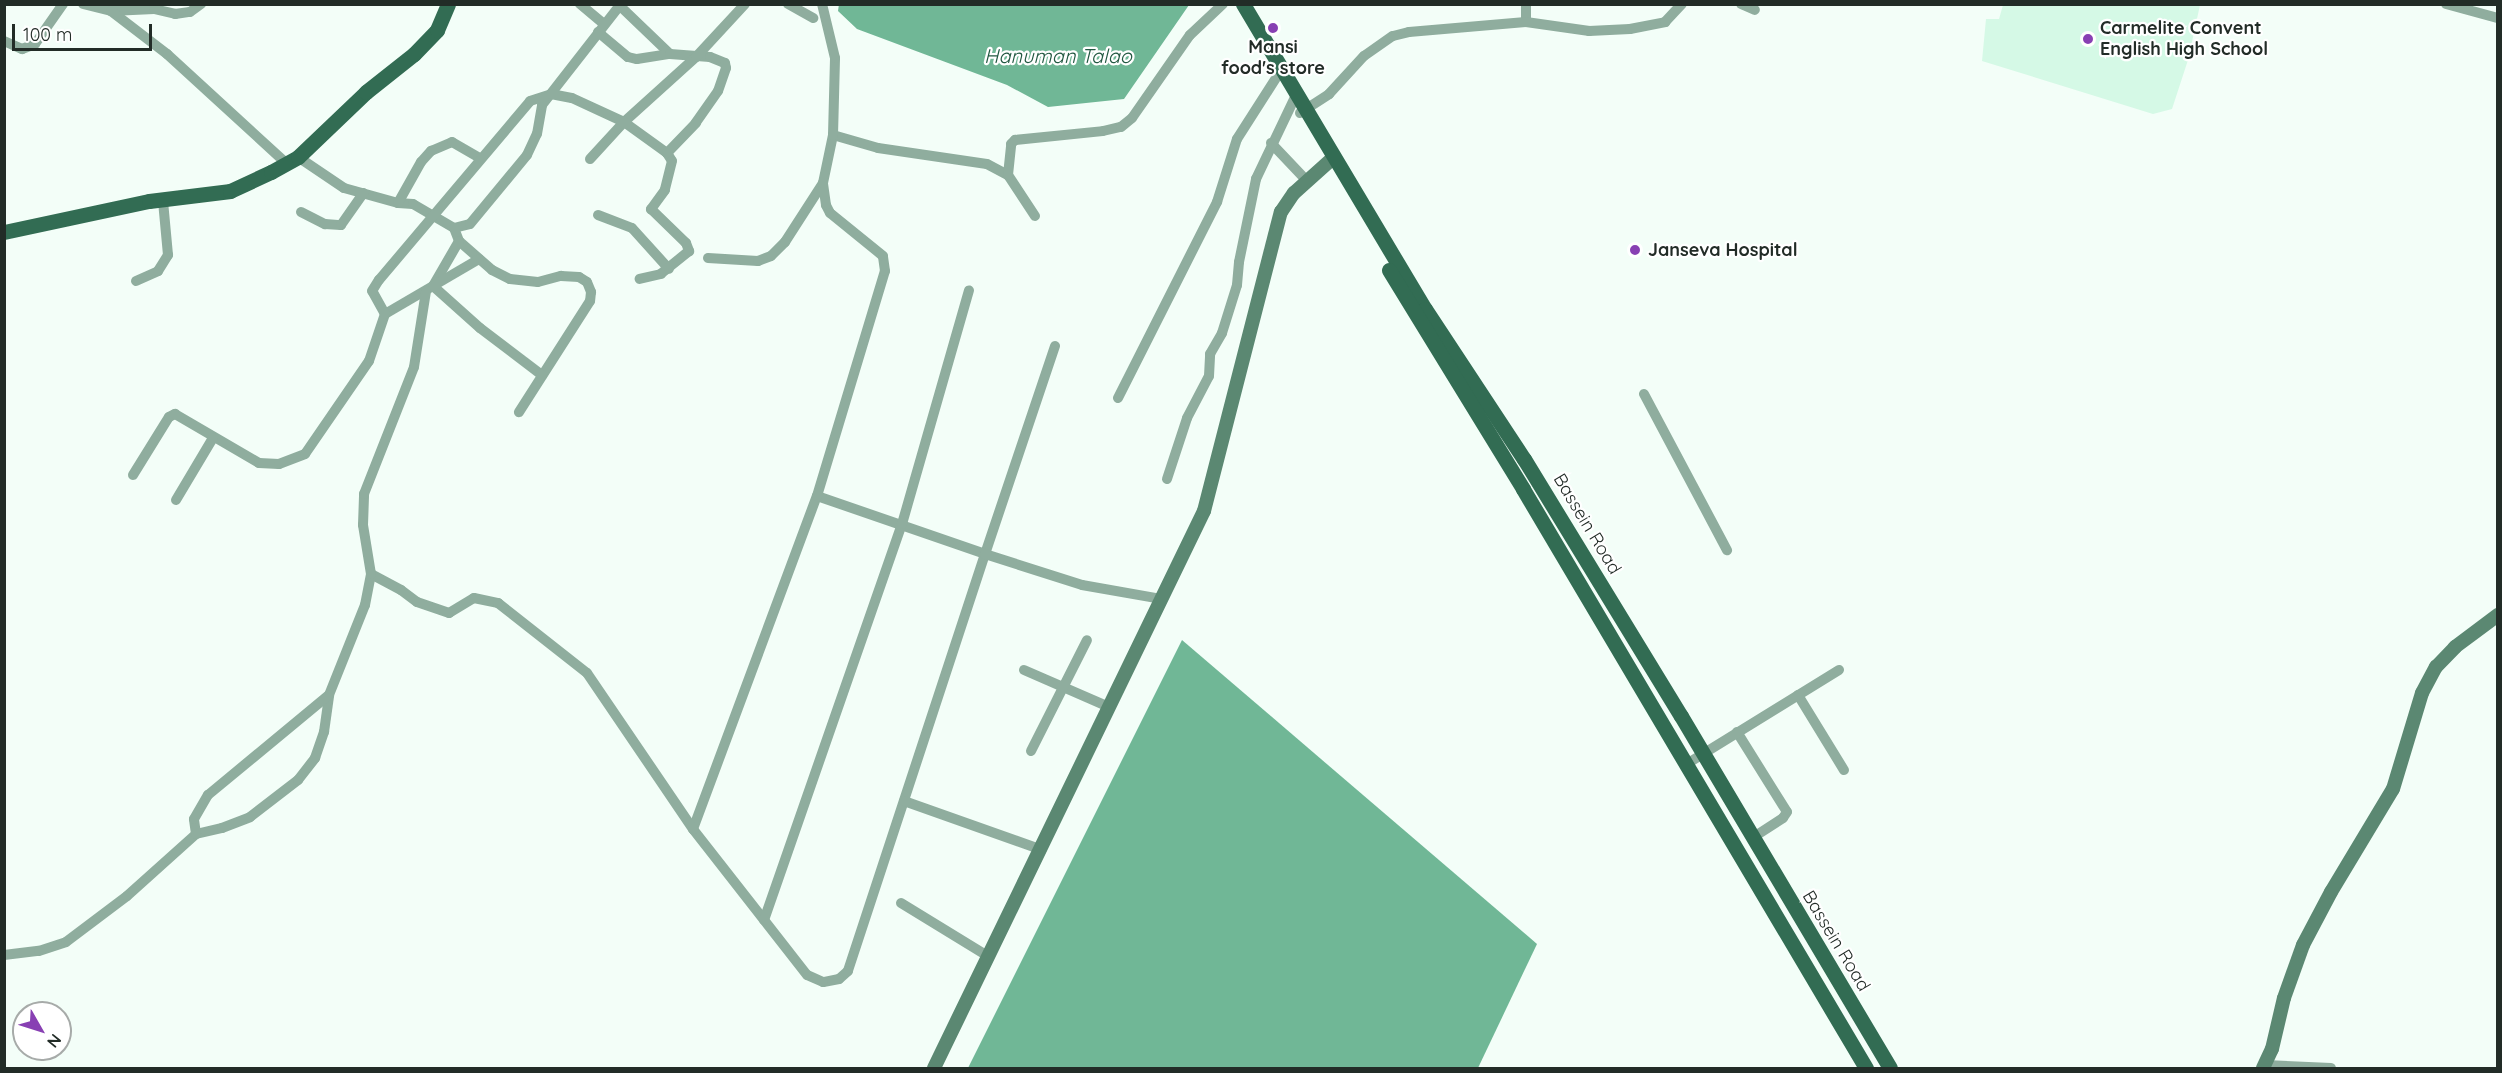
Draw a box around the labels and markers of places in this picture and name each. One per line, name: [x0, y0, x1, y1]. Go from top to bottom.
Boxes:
place label: Carmelite Convent English High School: [2100, 18, 2268, 60]
marker: Mansi food's store: [1266, 21, 1280, 35]
marker: Carmelite Convent English High School: [2081, 32, 2095, 46]
place label: Mansi food's store: [1221, 37, 1325, 80]
place label: Janseva Hospital: [1648, 239, 1798, 261]
marker: Janseva Hospital: [1626, 241, 1644, 259]

